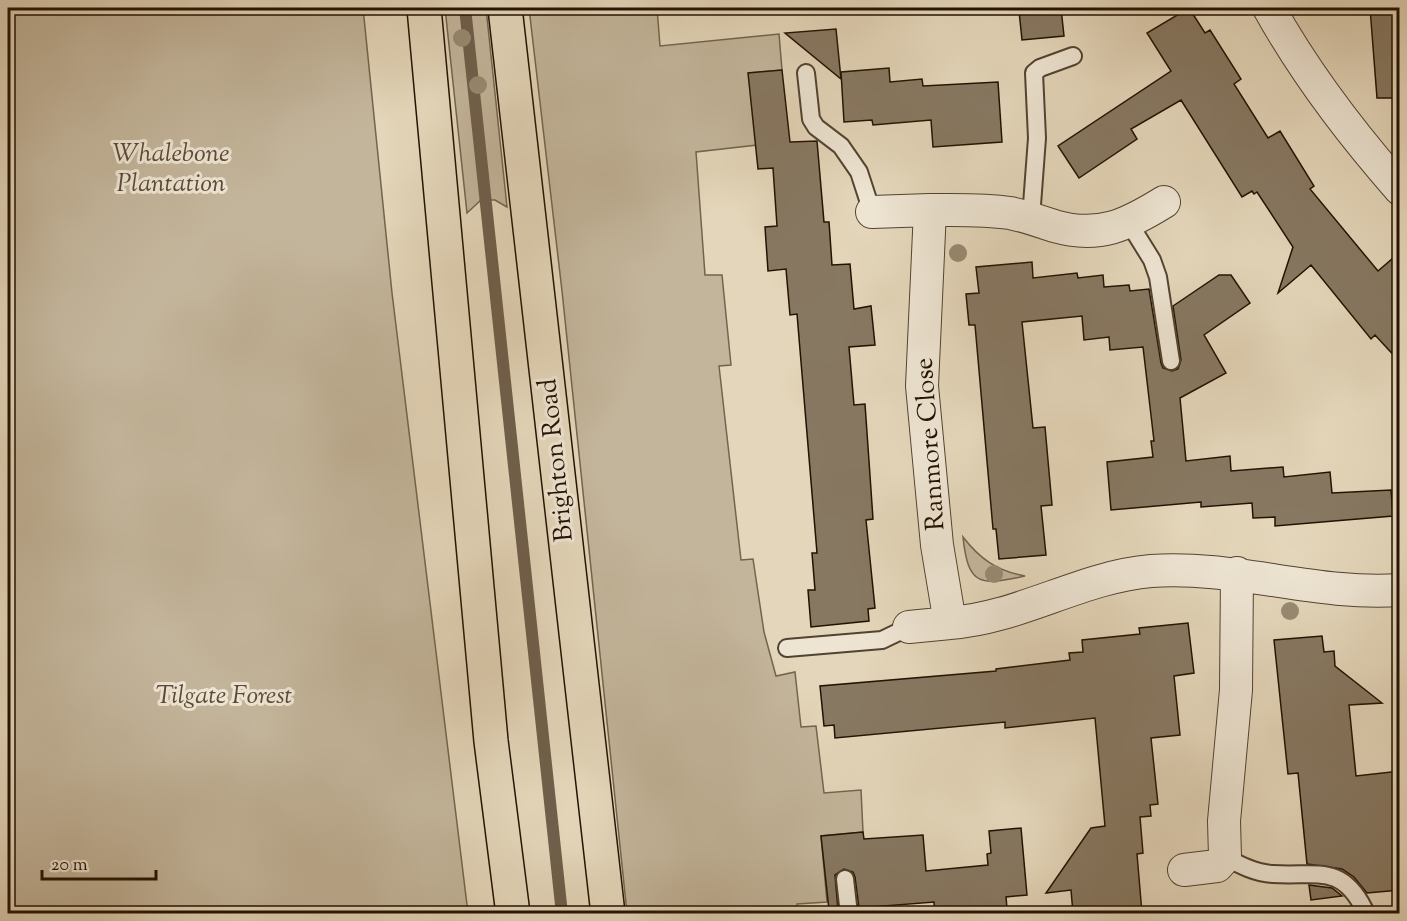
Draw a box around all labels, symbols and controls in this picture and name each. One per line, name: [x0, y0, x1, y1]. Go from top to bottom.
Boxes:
park label: Whalebone Plantation: [113, 136, 229, 203]
street label: Ranmore Close: [906, 356, 956, 532]
street label: Brighton Road: [530, 376, 584, 543]
park label: Tilgate Forest: [156, 678, 293, 715]
scale bar: [42, 843, 156, 881]
text: 20 m: [51, 853, 88, 879]

